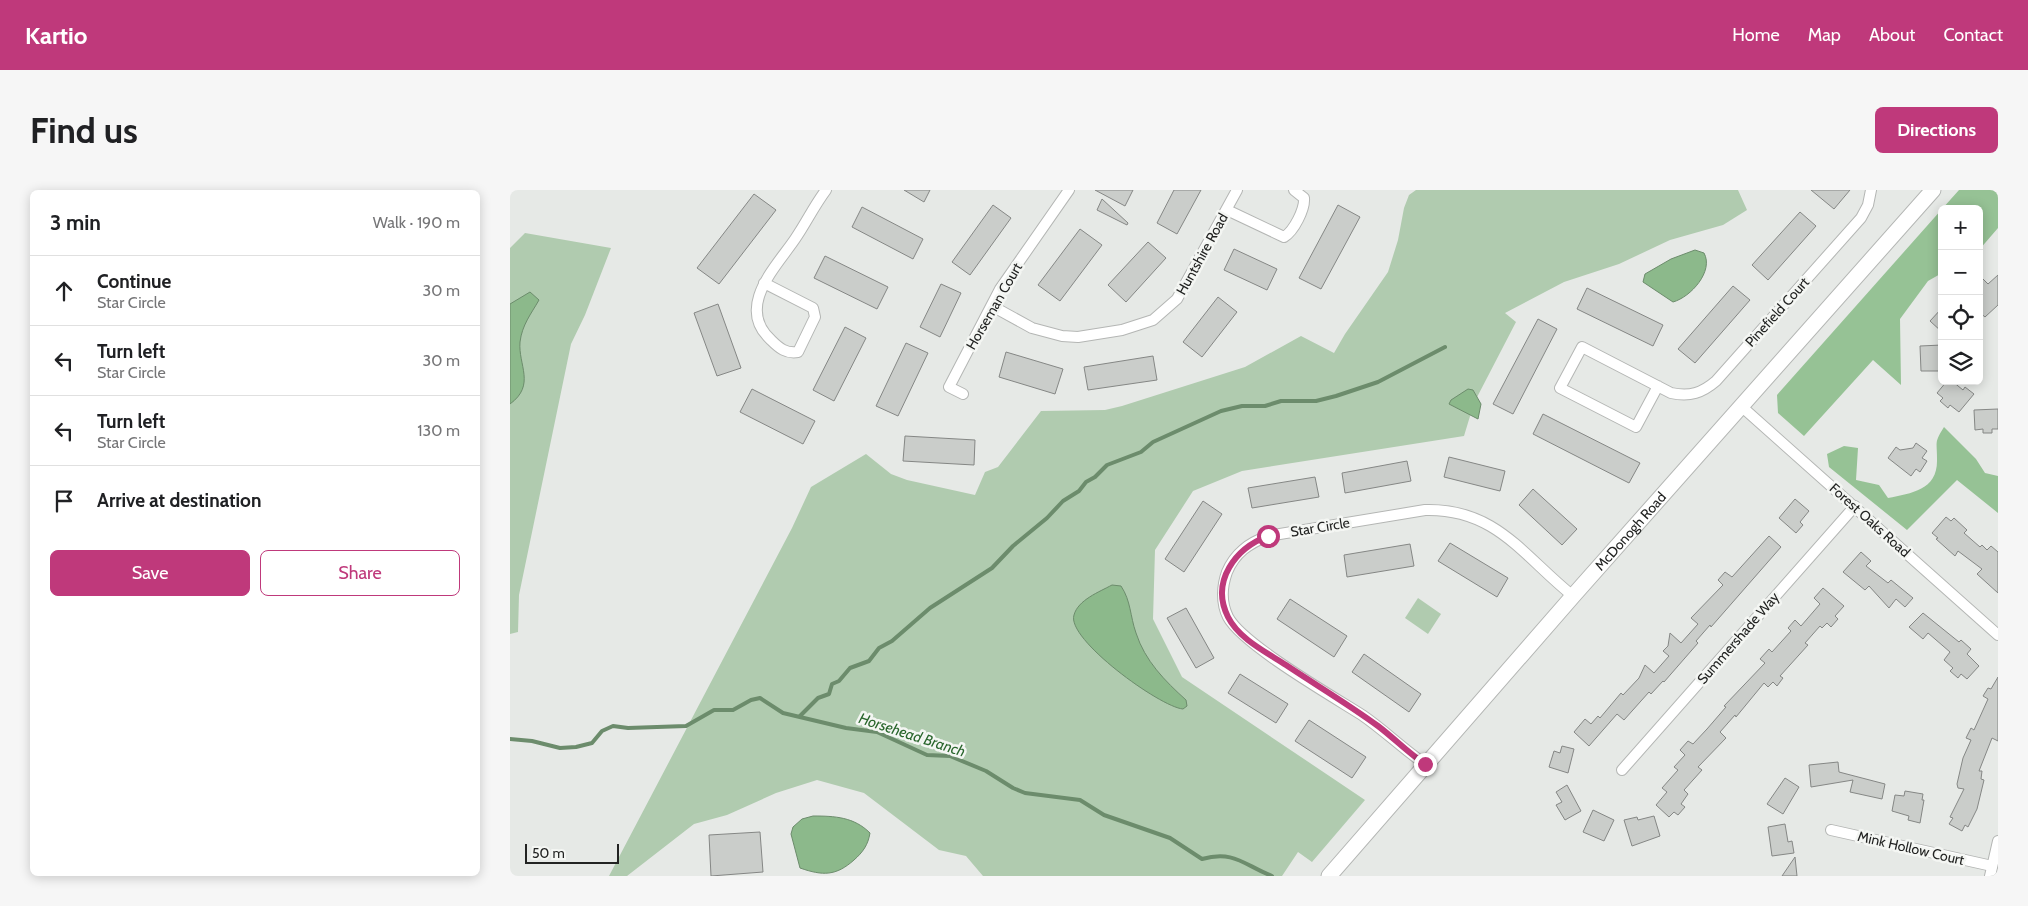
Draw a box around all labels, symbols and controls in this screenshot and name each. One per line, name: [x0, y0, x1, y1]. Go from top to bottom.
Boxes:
text: Kartio: [25, 21, 88, 50]
text: Home: [1732, 24, 1780, 46]
text: Map: [1808, 24, 1841, 46]
text: About: [1869, 24, 1915, 46]
text: Contact: [1943, 24, 2003, 46]
button: Directions: [1875, 107, 1998, 153]
text: Find us: [30, 109, 138, 152]
map controls: [1938, 205, 1983, 385]
button: +: [1938, 205, 1983, 250]
text: 3 min: [50, 210, 101, 235]
street label: Huntshire Road: [1172, 210, 1232, 298]
text: Walk · 190 m: [373, 213, 460, 232]
button: −: [1938, 250, 1983, 295]
street label: Horseman Court: [962, 259, 1026, 353]
text: Continue: [97, 270, 171, 293]
street label: Pinefield Court: [1741, 273, 1813, 351]
icon: ahead: [50, 277, 78, 305]
text: 30 m: [423, 281, 460, 300]
text: Star Circle: [97, 293, 166, 312]
button: locate: [1938, 295, 1983, 340]
text: Turn left: [97, 340, 165, 363]
button: layers: [1938, 340, 1983, 385]
icon: left: [50, 347, 78, 375]
text: 30 m: [423, 351, 460, 370]
text: Star Circle: [97, 363, 166, 382]
text: Turn left: [97, 410, 165, 433]
icon: left: [50, 417, 78, 445]
text: 130 m: [417, 421, 460, 440]
text: Star Circle: [97, 433, 166, 452]
street label: Forest Oaks Road: [1826, 479, 1914, 561]
icon: arrive: [50, 487, 78, 515]
street label: McDonogh Road: [1591, 488, 1670, 574]
text: Arrive at destination: [97, 489, 261, 512]
street label: Star Circle: [1289, 513, 1351, 541]
route start: [1257, 525, 1280, 548]
button: Save: [50, 550, 250, 596]
button: Share: [260, 550, 460, 596]
street label: Summershade Way: [1693, 588, 1783, 688]
water label: Horsehead Branch: [856, 709, 968, 761]
route end: [1414, 753, 1437, 776]
street label: Mink Hollow Court: [1856, 827, 1966, 869]
scale bar: [525, 841, 619, 864]
text: 50 m: [532, 844, 565, 862]

